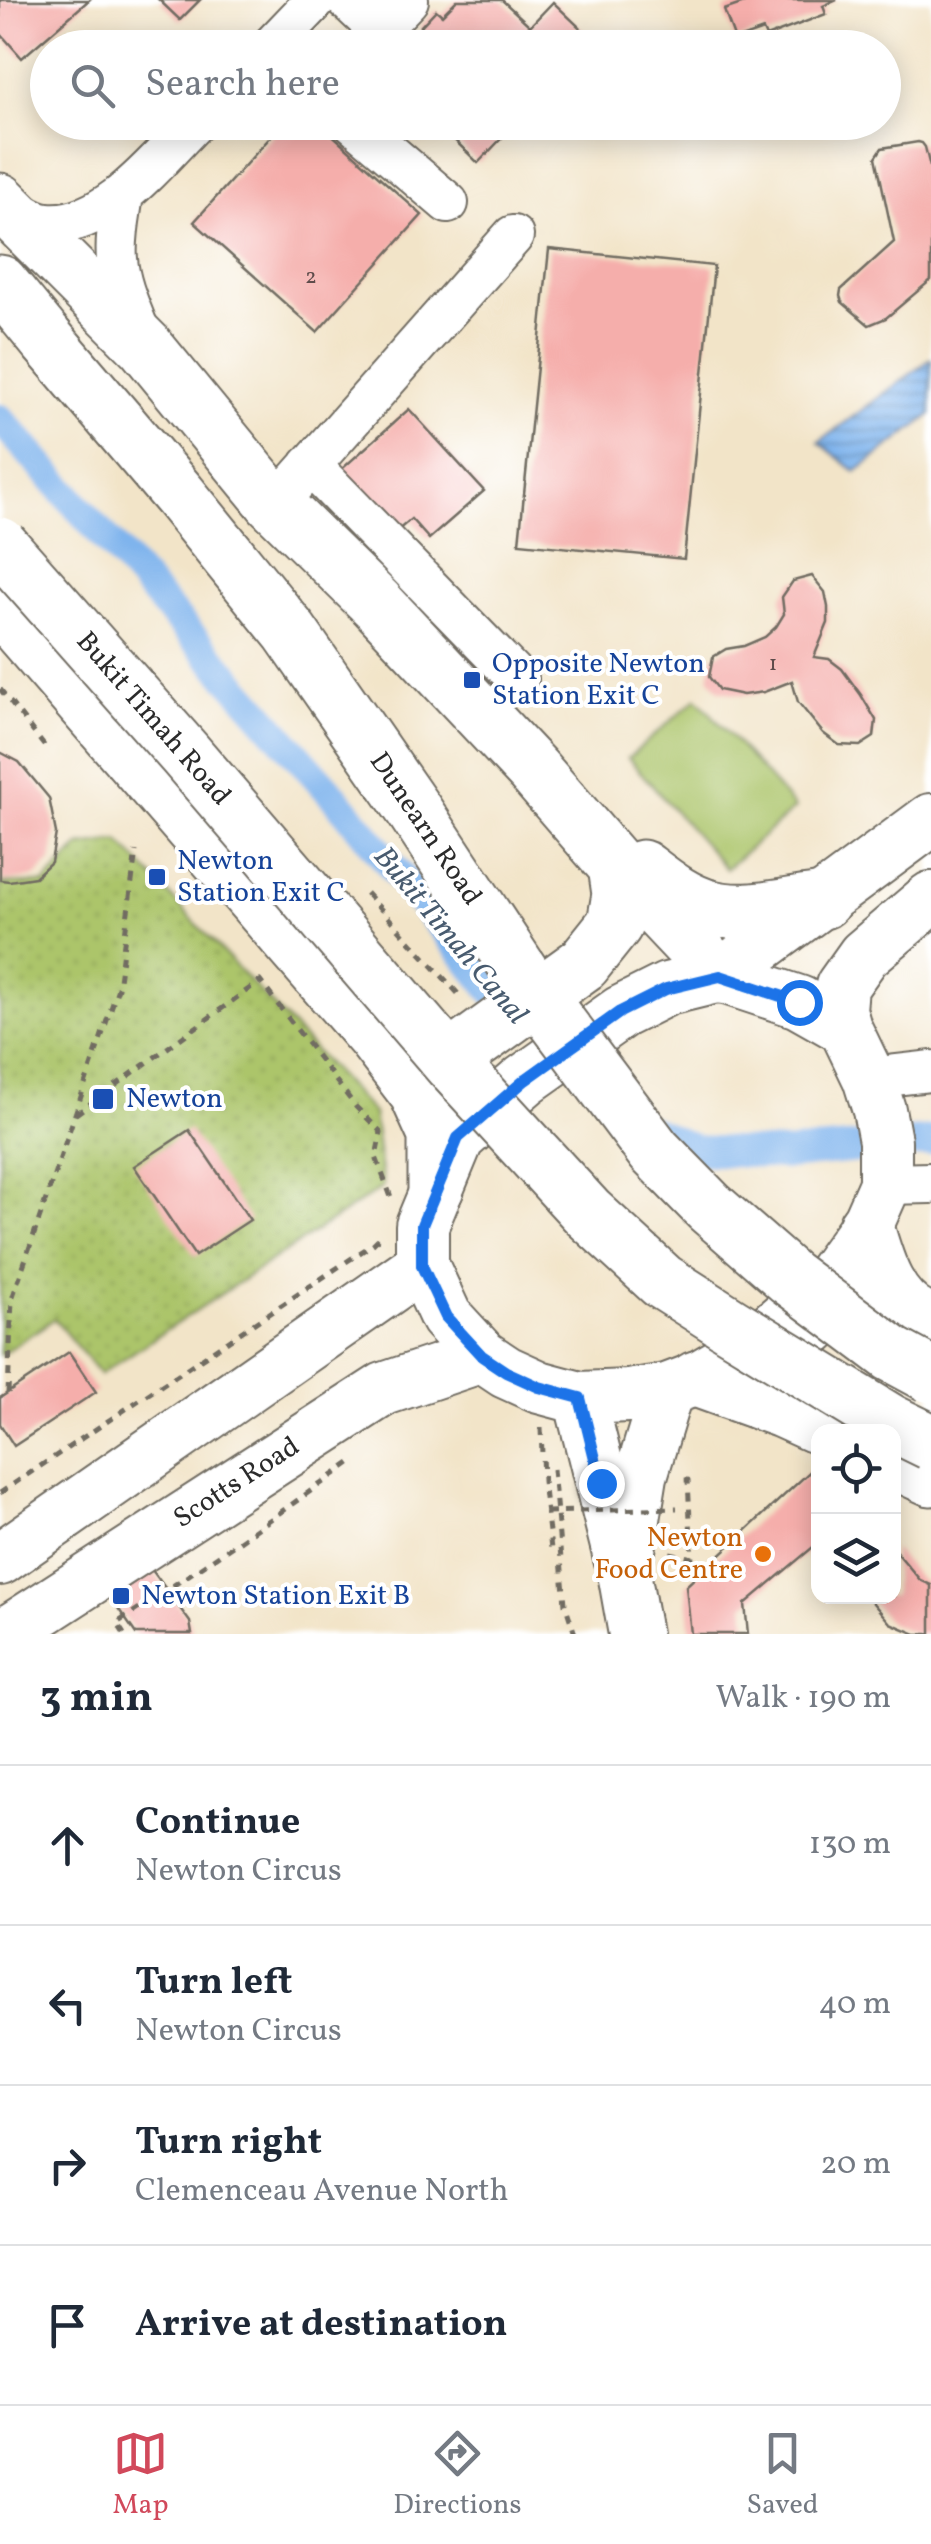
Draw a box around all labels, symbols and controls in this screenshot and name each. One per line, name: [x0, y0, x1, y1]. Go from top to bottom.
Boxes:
search box: [30, 30, 901, 140]
icon: search: [65, 58, 120, 113]
text: Search here: [145, 59, 340, 112]
house number: 2: [305, 262, 317, 293]
street label: Bukit Timah Road: [66, 624, 240, 814]
place label: Opposite Newton Station Exit C: [492, 645, 705, 716]
house number: 1: [769, 649, 777, 680]
marker: Opposite Newton Station Exit C: [461, 669, 483, 691]
street label: Dunearn Road: [359, 745, 491, 913]
water label: Bukit Timah Canal: [363, 838, 537, 1034]
place label: Newton Station Exit C: [177, 842, 345, 913]
marker: Newton Station Exit C: [146, 866, 168, 888]
route start: [777, 980, 823, 1026]
place label: Newton: [126, 1080, 223, 1119]
marker: Newton: [90, 1086, 116, 1112]
map controls: [811, 1424, 901, 1604]
button: locate: [811, 1424, 901, 1514]
street label: Scotts Road: [166, 1428, 308, 1538]
route end: [579, 1461, 625, 1507]
button: layers: [811, 1514, 901, 1604]
place label: Newton Food Centre: [594, 1519, 743, 1590]
marker: Newton Food Centre: [752, 1543, 774, 1565]
place label: Newton Station Exit B: [141, 1577, 410, 1616]
marker: Newton Station Exit B: [110, 1585, 132, 1607]
text: 3 min: [40, 1670, 153, 1729]
text: Walk · 190 m: [716, 1677, 891, 1721]
text: Continue: [135, 1797, 300, 1850]
icon: ahead: [40, 1818, 95, 1873]
text: 130 m: [809, 1823, 891, 1867]
text: Newton Circus: [135, 1850, 342, 1894]
text: Turn left: [135, 1957, 292, 2010]
icon: left: [40, 1978, 95, 2033]
text: 40 m: [819, 1983, 891, 2027]
text: Newton Circus: [135, 2010, 342, 2054]
text: Turn right: [135, 2117, 322, 2170]
icon: right: [40, 2138, 95, 2193]
text: 20 m: [820, 2143, 891, 2187]
text: Clemenceau Avenue North: [135, 2170, 509, 2214]
icon: arrive: [40, 2298, 95, 2353]
text: Arrive at destination: [135, 2299, 508, 2352]
tab: Map: [112, 2426, 168, 2525]
tab: Directions: [393, 2426, 522, 2525]
tab: Saved: [746, 2426, 819, 2525]

